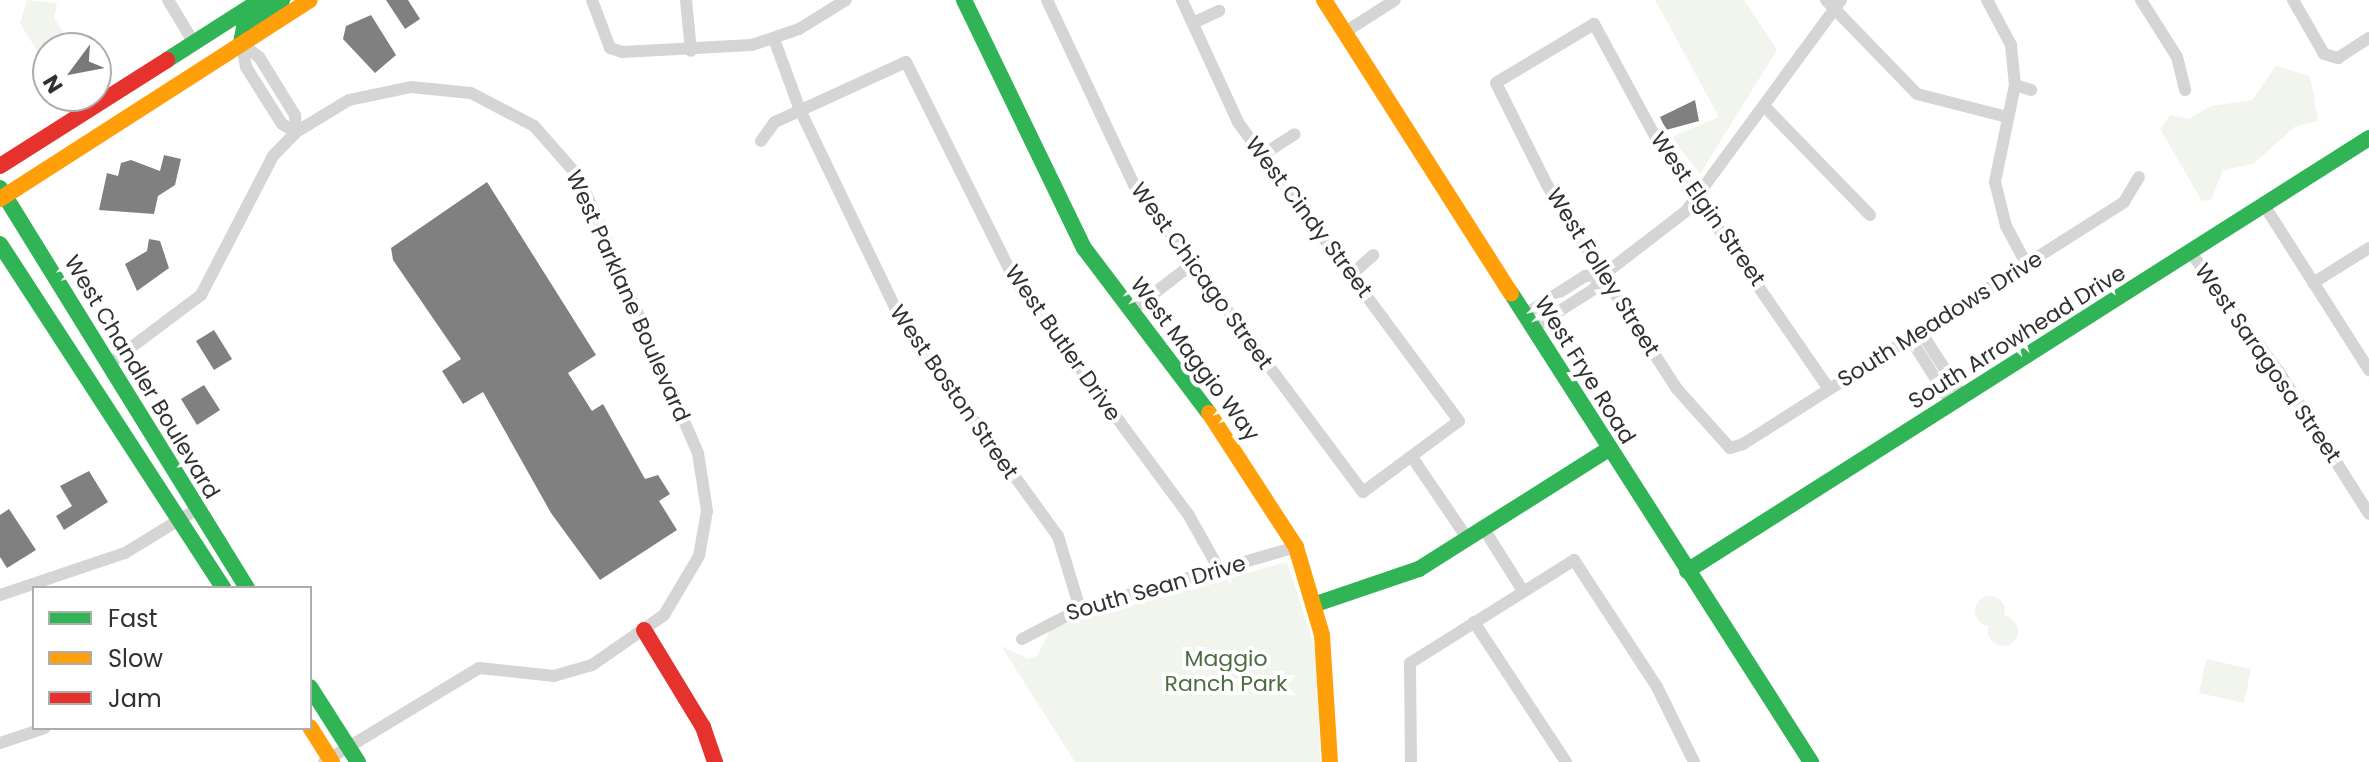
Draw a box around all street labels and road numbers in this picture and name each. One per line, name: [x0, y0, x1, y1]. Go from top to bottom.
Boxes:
street label: West Elgin Street: [1645, 127, 1771, 291]
street label: West Cindy Street: [1240, 131, 1378, 303]
street label: West Parklane Boulevard: [561, 166, 695, 426]
street label: West Chicago Street: [1125, 177, 1279, 375]
street label: West Folley Street: [1541, 183, 1665, 361]
street label: South Meadows Drive: [1833, 245, 2047, 393]
street label: West Chandler Boulevard: [59, 250, 225, 504]
street label: West Saragosa Street: [2189, 258, 2347, 468]
street label: South Arrowhead Drive: [1904, 259, 2130, 415]
street label: West Butler Drive: [999, 260, 1127, 426]
street label: West Maggio Way: [1125, 272, 1265, 446]
street label: West Frye Road: [1529, 291, 1641, 449]
street label: West Boston Street: [884, 300, 1024, 484]
street label: South Sean Drive: [1063, 550, 1249, 626]

